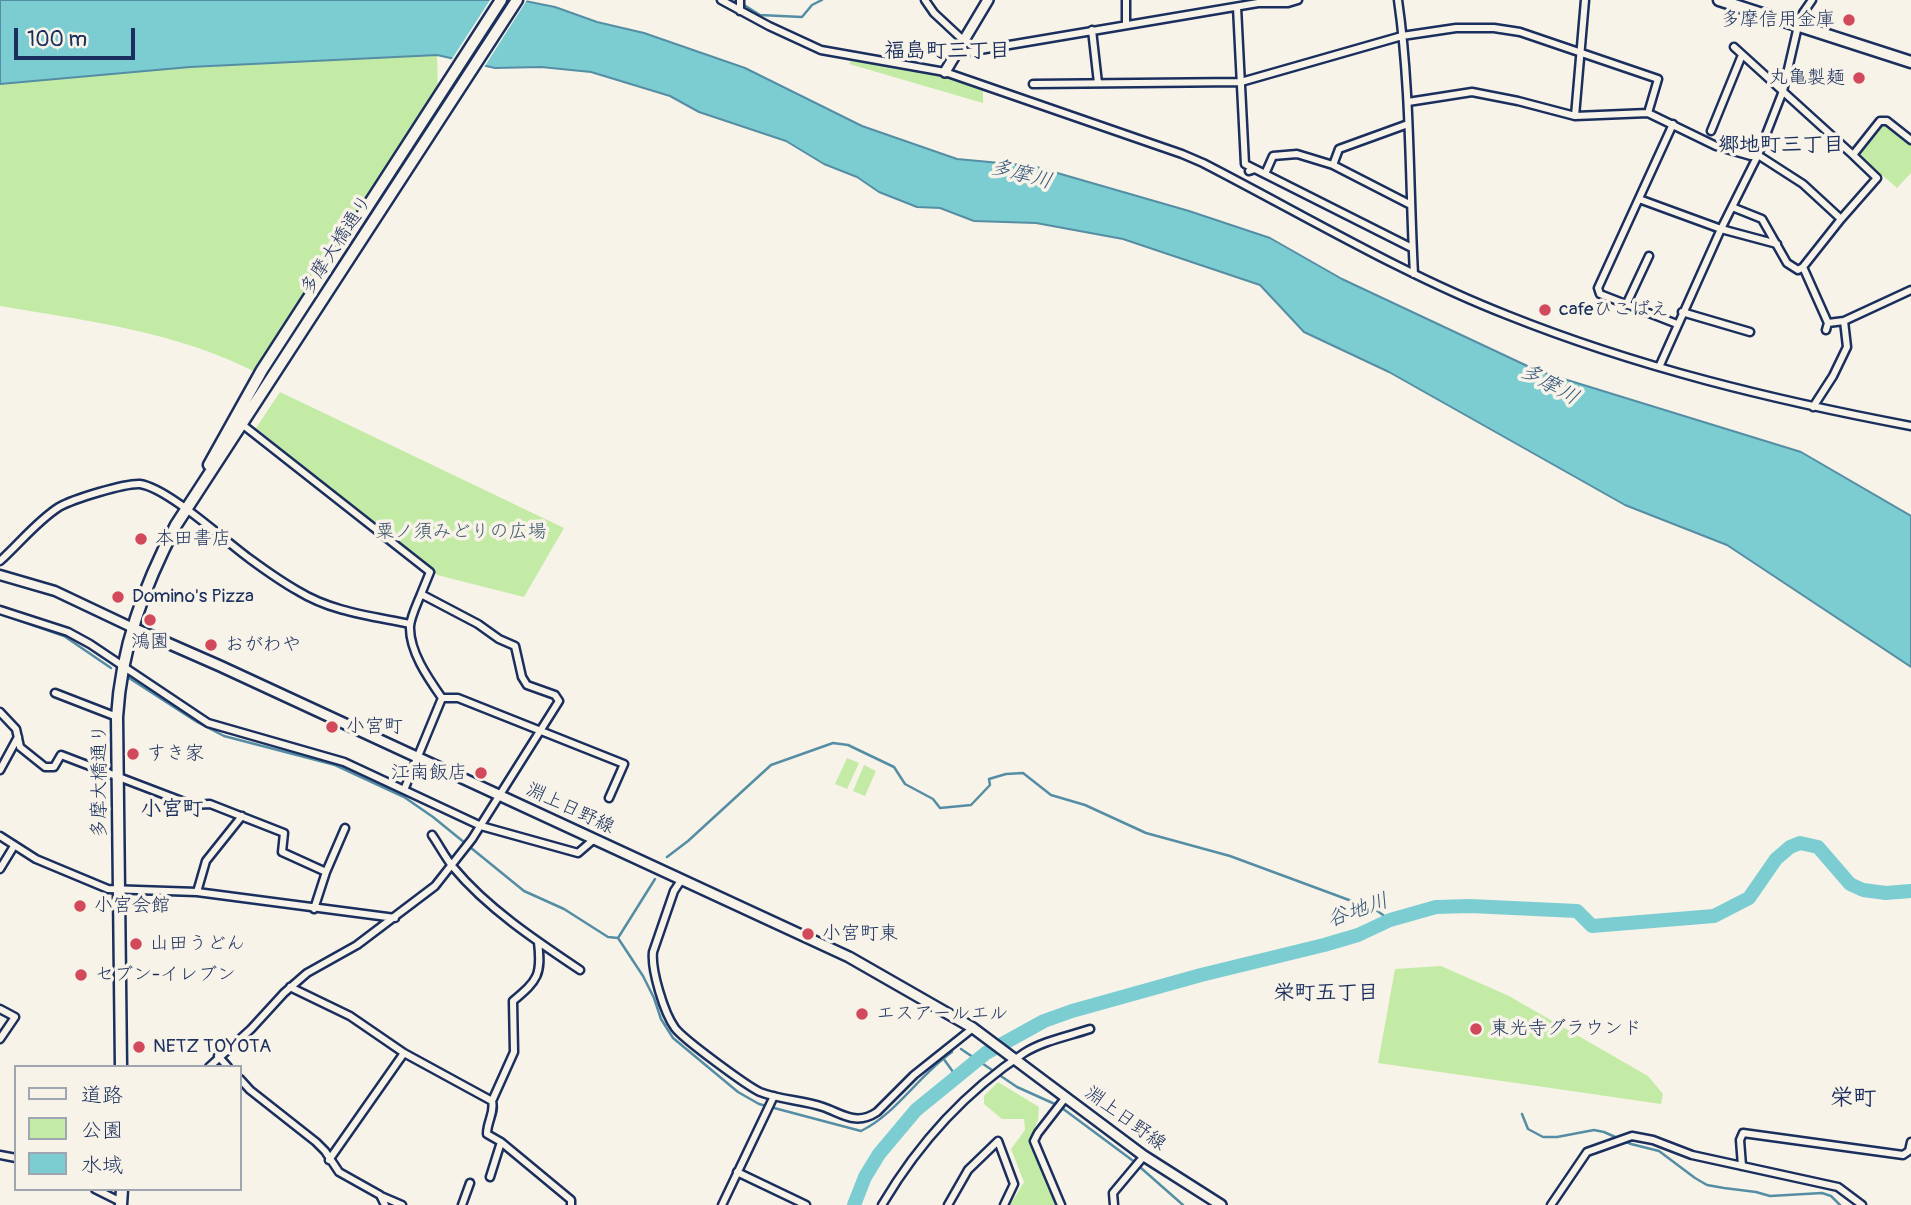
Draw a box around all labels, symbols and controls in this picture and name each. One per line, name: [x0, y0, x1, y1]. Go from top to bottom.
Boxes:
place label: 多摩信用金庫: [1721, 9, 1835, 31]
marker: 多摩信用金庫: [1841, 12, 1857, 28]
scale bar: [18, 14, 138, 58]
text: 100 m: [27, 26, 87, 53]
district label: 福島町三丁目: [884, 39, 1010, 65]
place label: 丸亀製麺: [1769, 67, 1845, 89]
marker: 丸亀製麺: [1851, 70, 1867, 86]
district label: 郷地町三丁目: [1718, 133, 1844, 159]
water label: 多摩川: [987, 155, 1055, 195]
street label: 多摩大橋通り: [296, 191, 378, 299]
place label: cafeひこばえ: [1559, 299, 1669, 321]
marker: cafeひこばえ: [1537, 302, 1553, 318]
water label: 多摩川: [1515, 359, 1583, 411]
park label: 粟ノ須みどりの広場: [376, 521, 546, 543]
place label: 本田書店: [155, 528, 231, 550]
marker: 本田書店: [133, 531, 149, 547]
place label: Domino's Pizza: [132, 586, 254, 608]
marker: Domino's Pizza: [110, 589, 126, 605]
marker: 鴻園: [142, 612, 158, 628]
place label: 鴻園: [131, 631, 169, 653]
place label: おがわや: [225, 634, 301, 656]
marker: おがわや: [203, 637, 219, 653]
place label: 小宮町: [346, 716, 403, 738]
marker: 小宮町: [324, 719, 340, 735]
street label: 多摩大橋通り: [89, 724, 111, 838]
place label: すき家: [147, 743, 204, 765]
marker: すき家: [125, 746, 141, 762]
place label: 江南飯店: [391, 762, 467, 784]
marker: 江南飯店: [473, 765, 489, 781]
street label: 淵上日野線: [522, 779, 618, 839]
district label: 小宮町: [141, 797, 203, 823]
water label: 谷地川: [1324, 889, 1392, 933]
place label: 小宮会館: [94, 895, 170, 917]
marker: 小宮会館: [72, 898, 88, 914]
place label: 小宮町東: [822, 923, 898, 945]
marker: 小宮町東: [800, 926, 816, 942]
place label: 山田うどん: [150, 933, 245, 955]
marker: 山田うどん: [128, 936, 144, 952]
place label: セブン-イレブン: [95, 964, 236, 986]
marker: セブン-イレブン: [73, 967, 89, 983]
district label: 栄町五丁目: [1274, 981, 1378, 1007]
place label: エスアールエル: [876, 1003, 1008, 1025]
marker: エスアールエル: [854, 1006, 870, 1022]
place label: 東光寺グラウンド: [1490, 1018, 1642, 1040]
marker: 東光寺グラウンド: [1468, 1021, 1484, 1037]
place label: NETZ TOYOTA: [153, 1036, 271, 1058]
marker: NETZ TOYOTA: [131, 1039, 147, 1055]
legend: [14, 1065, 242, 1191]
text: 道路: [81, 1082, 123, 1109]
street label: 淵上日野線: [1080, 1082, 1170, 1156]
district label: 栄町: [1830, 1085, 1876, 1113]
text: 公園: [81, 1117, 123, 1144]
text: 水域: [81, 1152, 123, 1179]

